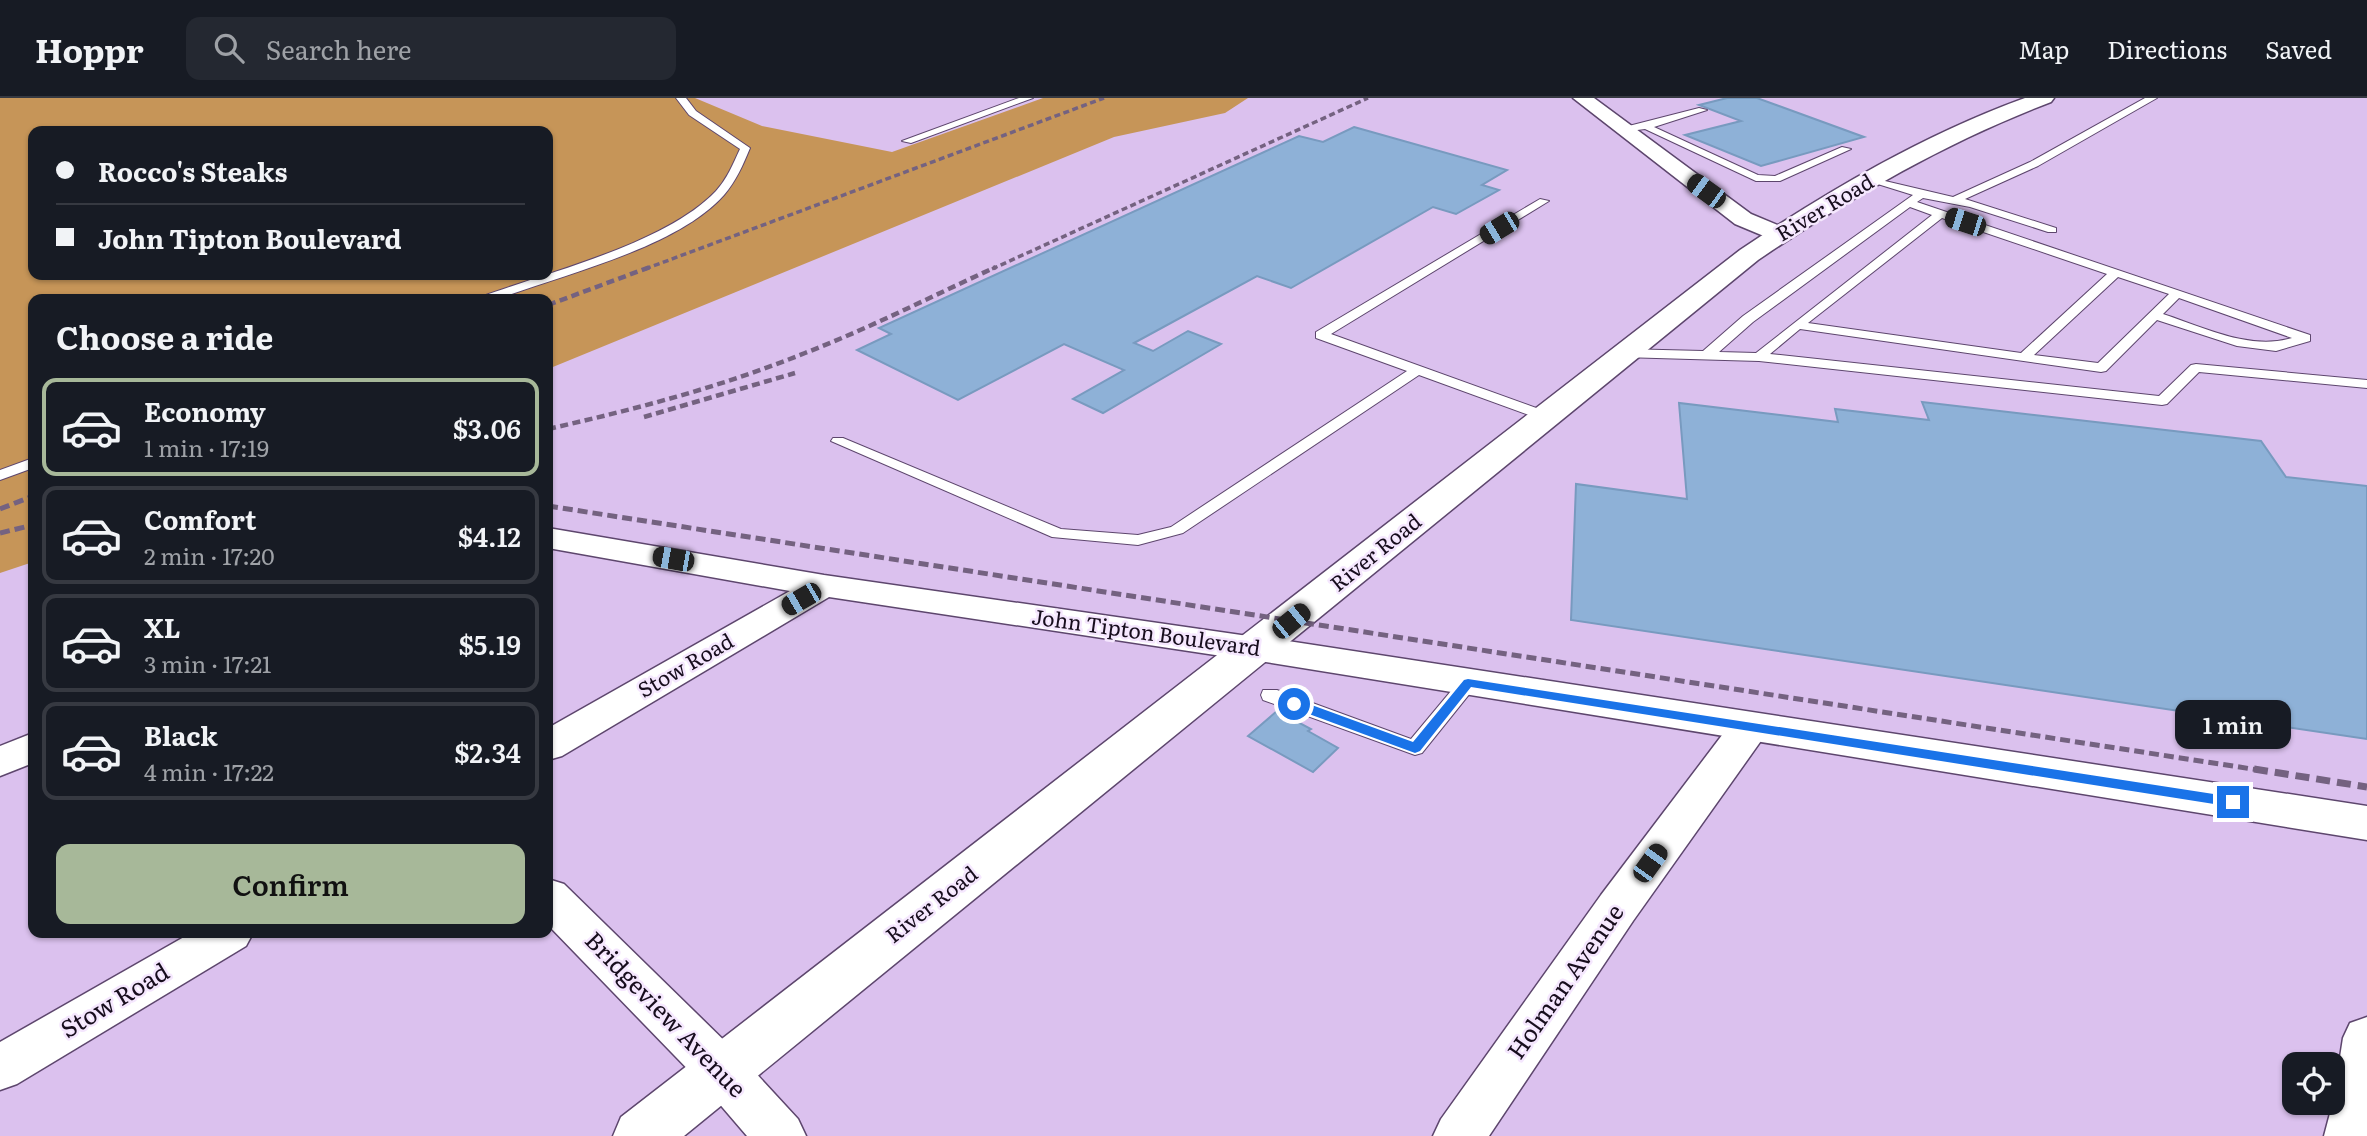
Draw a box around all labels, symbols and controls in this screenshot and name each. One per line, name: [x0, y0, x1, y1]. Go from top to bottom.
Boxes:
search box: [186, 17, 676, 80]
text: Hoppr: [35, 24, 144, 73]
icon: search: [210, 29, 248, 67]
text: Search here: [266, 29, 412, 68]
text: Map: [2018, 31, 2069, 66]
text: Directions: [2107, 31, 2227, 66]
text: Saved: [2265, 31, 2332, 66]
text: Rocco's Steaks: [98, 151, 288, 190]
street label: River Road: [1769, 164, 1879, 247]
car: [1683, 170, 1730, 212]
car: [1942, 206, 1989, 238]
car: [1476, 208, 1523, 248]
text: John Tipton Boulevard: [98, 218, 402, 257]
text: Choose a ride: [56, 312, 273, 360]
text: Economy: [144, 391, 266, 430]
icon: car: [60, 396, 123, 459]
text: $3.06: [453, 408, 521, 447]
text: 1 min · 17:19: [144, 430, 269, 464]
text: Comfort: [144, 499, 256, 538]
icon: car: [60, 504, 123, 567]
street label: River Road: [1322, 505, 1427, 597]
text: $4.12: [458, 516, 521, 555]
text: 2 min · 17:20: [144, 538, 275, 572]
car: [651, 545, 696, 573]
car: [778, 579, 825, 619]
street label: John Tipton Boulevard: [1030, 599, 1263, 662]
car: [1269, 600, 1314, 642]
text: XL: [144, 607, 181, 646]
icon: car: [60, 612, 123, 675]
text: $5.19: [458, 624, 521, 663]
street label: Stow Road: [631, 624, 739, 704]
text: 3 min · 17:21: [144, 646, 271, 680]
route start: [1278, 688, 1310, 720]
callout: 1 min: [2175, 700, 2291, 750]
text: 1 min: [2203, 707, 2263, 741]
text: Black: [144, 715, 218, 754]
icon: car: [60, 720, 123, 783]
text: $2.34: [454, 732, 521, 771]
text: 4 min · 17:22: [144, 754, 274, 788]
route end: [2217, 786, 2249, 818]
car: [1630, 840, 1671, 886]
button: Confirm: [56, 844, 525, 924]
street label: River Road: [878, 857, 983, 949]
street label: Holman Avenue: [1497, 896, 1631, 1065]
street label: Bridgeview Avenue: [578, 922, 755, 1104]
street label: Stow Road: [53, 952, 175, 1045]
map controls: [2282, 1052, 2345, 1115]
button: locate: [2282, 1052, 2345, 1115]

